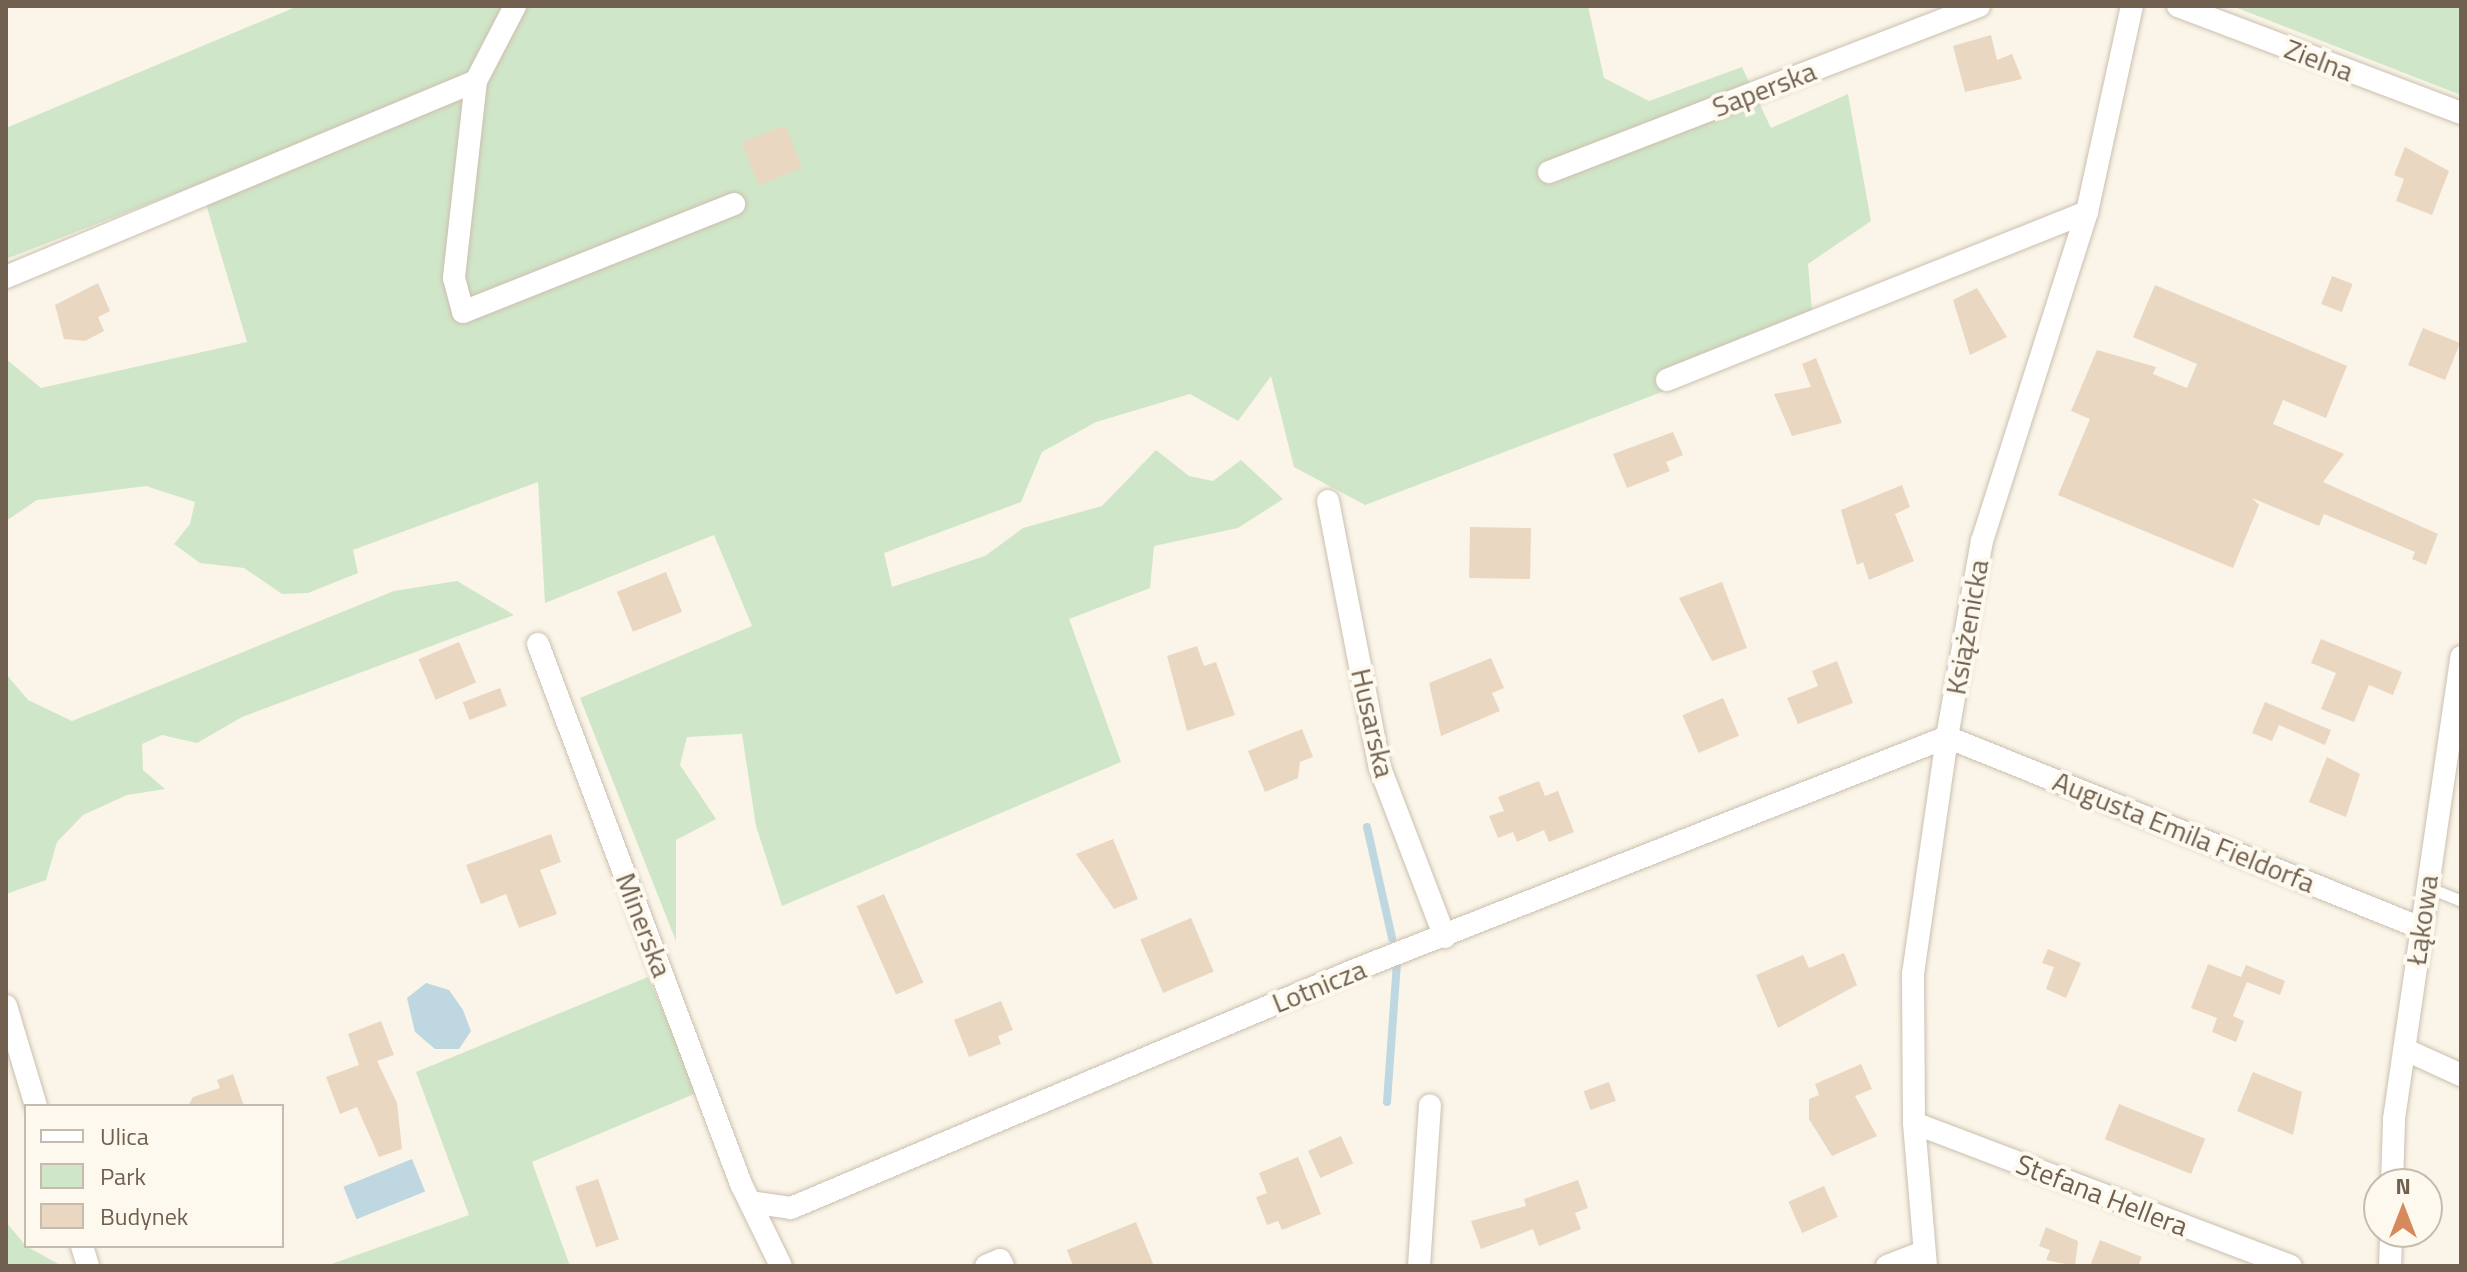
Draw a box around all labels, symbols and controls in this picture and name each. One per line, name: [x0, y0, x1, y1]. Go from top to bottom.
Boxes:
street label: Zielna: [2280, 32, 2358, 88]
street label: Saperska: [1707, 54, 1821, 124]
street label: Książenicka: [1939, 557, 1995, 697]
street label: Husarska: [1344, 665, 1402, 781]
street label: Augusta Emila Fieldorfa: [2048, 764, 2320, 900]
street label: Minerska: [609, 868, 679, 982]
street label: Łąkowa: [2399, 873, 2445, 967]
street label: Lotnicza: [1267, 952, 1371, 1020]
legend: [24, 1104, 284, 1248]
text: Ulica: [100, 1118, 149, 1154]
street label: Stefana Hellera: [2011, 1147, 2193, 1243]
text: Park: [100, 1158, 146, 1194]
north arrow: [2363, 1168, 2443, 1248]
text: N: [2395, 1169, 2411, 1203]
text: Budynek: [100, 1198, 188, 1234]

